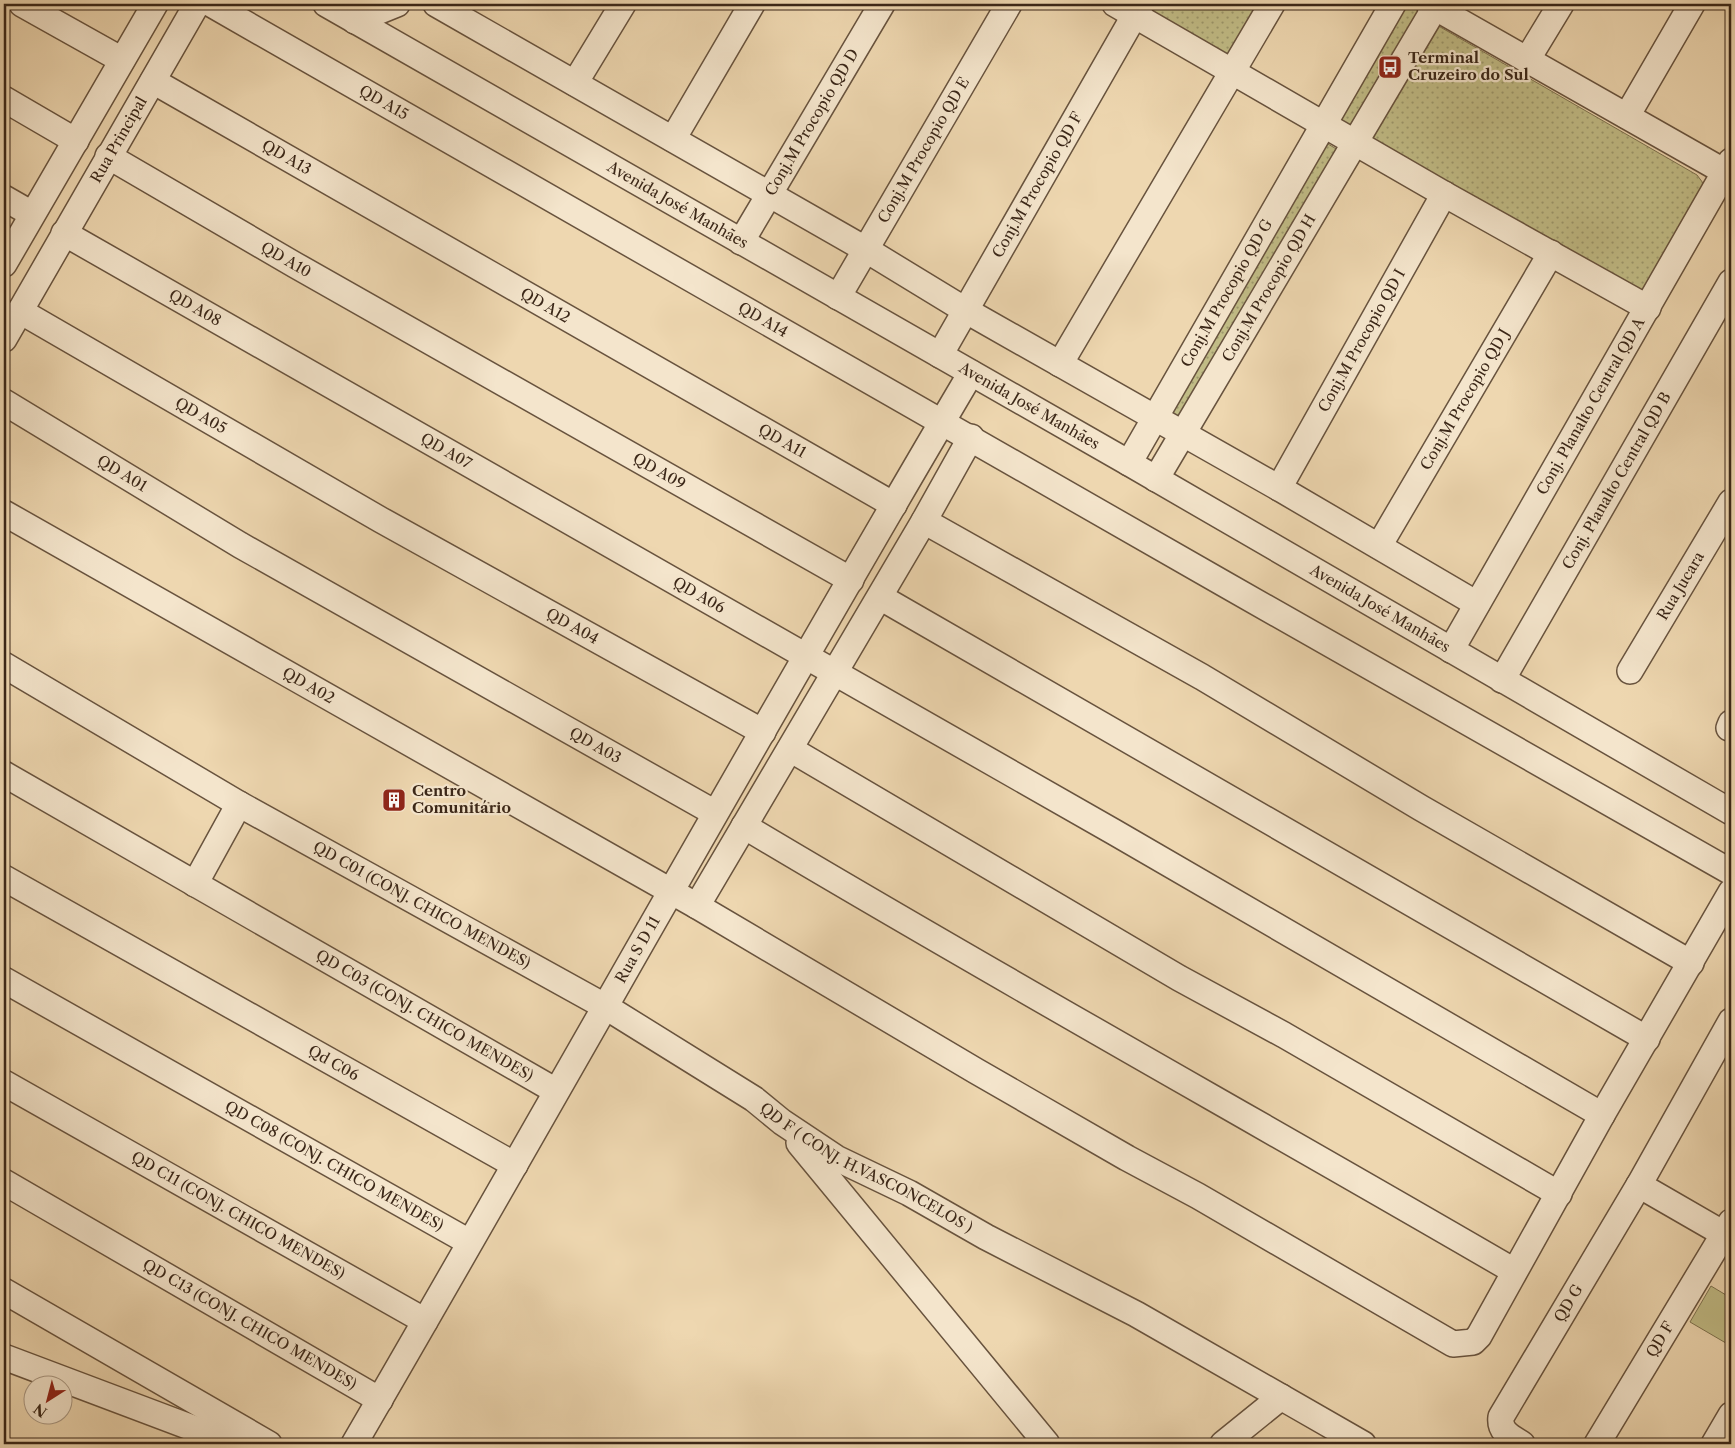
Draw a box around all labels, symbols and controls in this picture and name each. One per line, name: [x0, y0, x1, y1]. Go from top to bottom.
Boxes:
street label: Conj.M Procopio QD D: [761, 45, 862, 199]
place label: Terminal Cruzeiro do Sul: [1408, 48, 1529, 84]
bus stop icon: Terminal Cruzeiro do Sul: [1377, 54, 1403, 80]
street label: Conj.M Procopio QD E: [873, 74, 973, 226]
street label: QD A15: [356, 81, 412, 124]
street label: Rua Principal: [86, 93, 151, 186]
street label: Conj.M Procopio QD F: [988, 108, 1086, 261]
street label: QD A13: [259, 135, 315, 179]
street label: Avenida José Manhães: [603, 156, 752, 252]
street label: Conj.M Procopio QD H: [1218, 210, 1320, 365]
street label: Conj.M Procopio QD G: [1176, 216, 1276, 370]
street label: QD A10: [258, 237, 315, 281]
street label: Conj.M Procopio QD I: [1314, 266, 1409, 415]
street label: QD A12: [517, 283, 574, 327]
street label: QD A08: [166, 285, 225, 330]
street label: QD A14: [735, 298, 792, 341]
street label: Conj. Planalto Central QD A: [1532, 313, 1649, 498]
street label: Conj.M Procopio QD J: [1416, 325, 1514, 473]
street label: Avenida José Manhães: [955, 357, 1103, 453]
street label: Conj. Planalto Central QD B: [1558, 388, 1675, 572]
street label: QD A05: [172, 393, 230, 438]
street label: QD A11: [755, 420, 810, 462]
street label: QD A07: [418, 429, 476, 473]
street label: QD A09: [630, 449, 689, 493]
street label: QD A01: [94, 451, 151, 496]
street label: Rua Jucara: [1653, 548, 1708, 623]
street label: Avenida José Manhães: [1306, 559, 1454, 656]
street label: QD A06: [670, 572, 729, 617]
street label: QD A04: [543, 604, 602, 648]
street label: QD A02: [279, 663, 338, 708]
street label: QD A03: [566, 723, 625, 767]
place label: Centro Comunitário: [412, 781, 511, 817]
building icon: Centro Comunitário: [381, 787, 407, 813]
street label: QD C01 (CONJ. CHICO MENDES): [310, 837, 534, 972]
street label: Rua S D 11: [611, 912, 664, 986]
street label: QD C03 (CONJ. CHICO MENDES): [313, 945, 537, 1085]
street label: Qd C06: [305, 1041, 363, 1085]
street label: QD C08 (CONJ. CHICO MENDES): [222, 1096, 447, 1235]
street label: QD F ( CONJ. H.VASCONCELOS ): [757, 1098, 976, 1236]
street label: QD C11 (CONJ. CHICO MENDES): [128, 1147, 349, 1283]
street label: QD C13 (CONJ. CHICO MENDES): [140, 1255, 360, 1393]
street label: QD G: [1550, 1281, 1587, 1325]
street label: QD F: [1642, 1318, 1678, 1361]
north arrow: [22, 1376, 72, 1426]
text: N: [30, 1400, 51, 1421]

